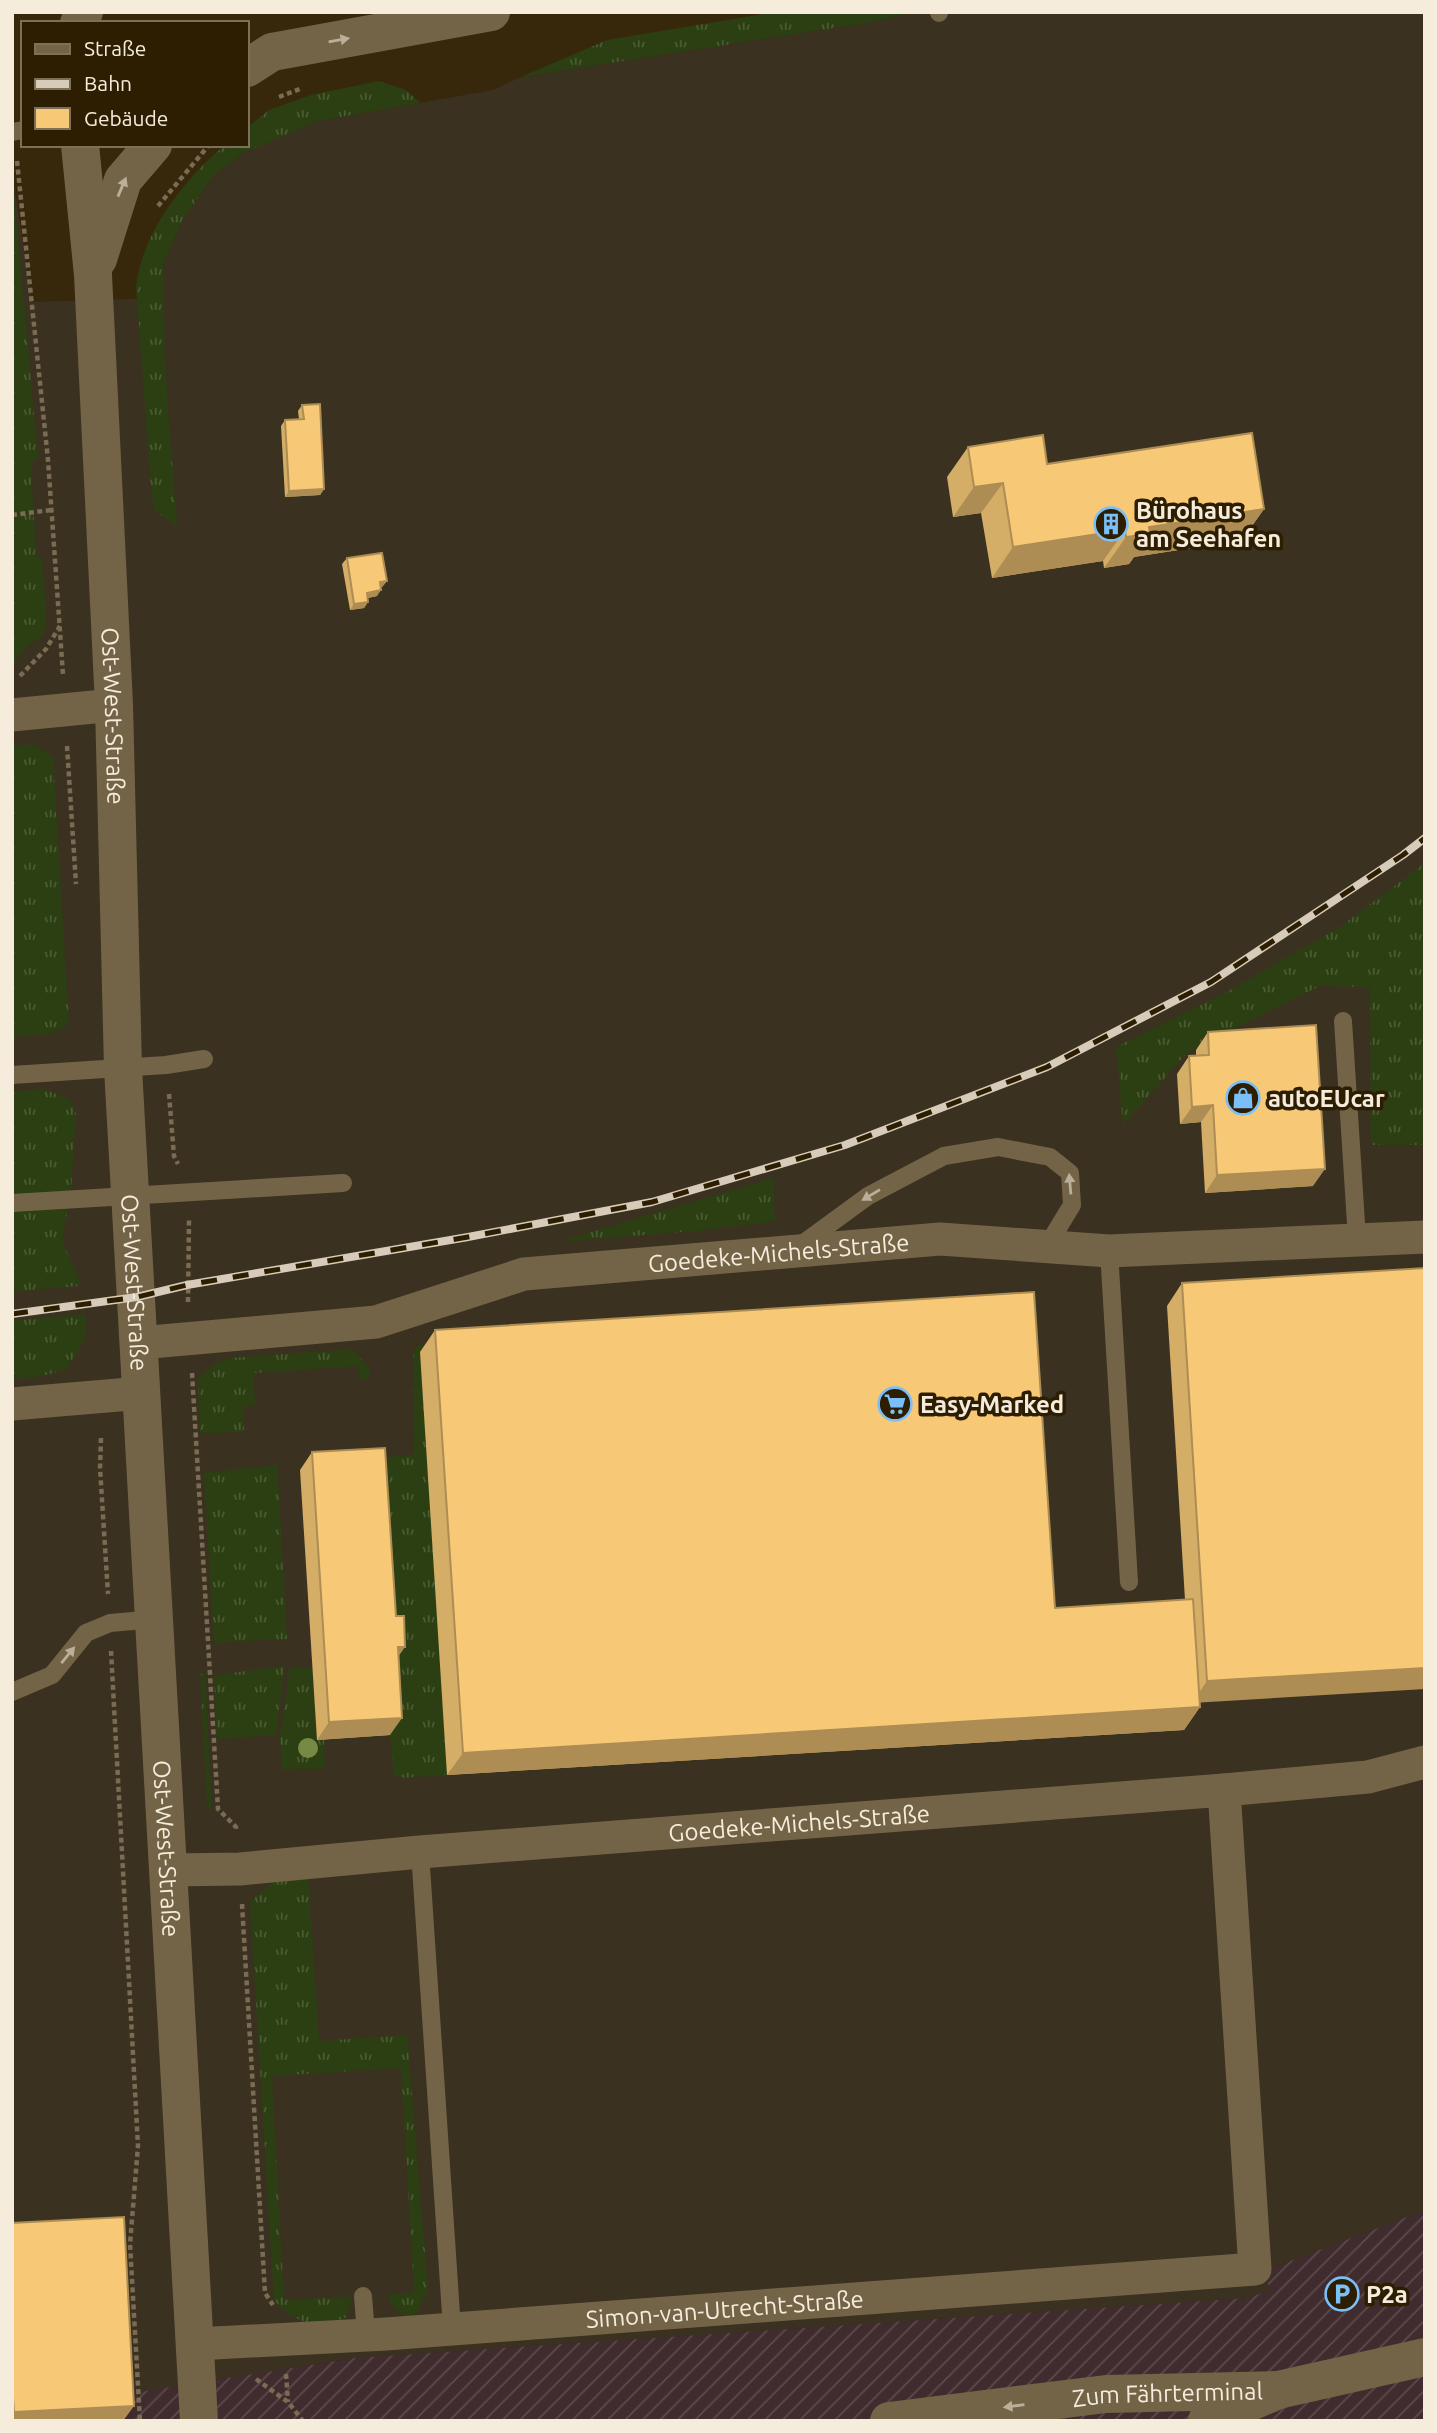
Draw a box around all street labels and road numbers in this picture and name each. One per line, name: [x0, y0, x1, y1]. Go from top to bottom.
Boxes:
street label: Ost-West-Straße: [97, 627, 130, 805]
street label: Ost-West-Straße: [117, 1193, 153, 1372]
street label: Goedeke-Michels-Straße: [647, 1228, 910, 1277]
street label: Ost-West-Straße: [148, 1759, 185, 1938]
street label: Goedeke-Michels-Straße: [667, 1799, 931, 1846]
street label: Simon-van-Utrecht-Straße: [585, 2285, 865, 2333]
street label: Zum Fährterminal: [1070, 2377, 1263, 2412]

